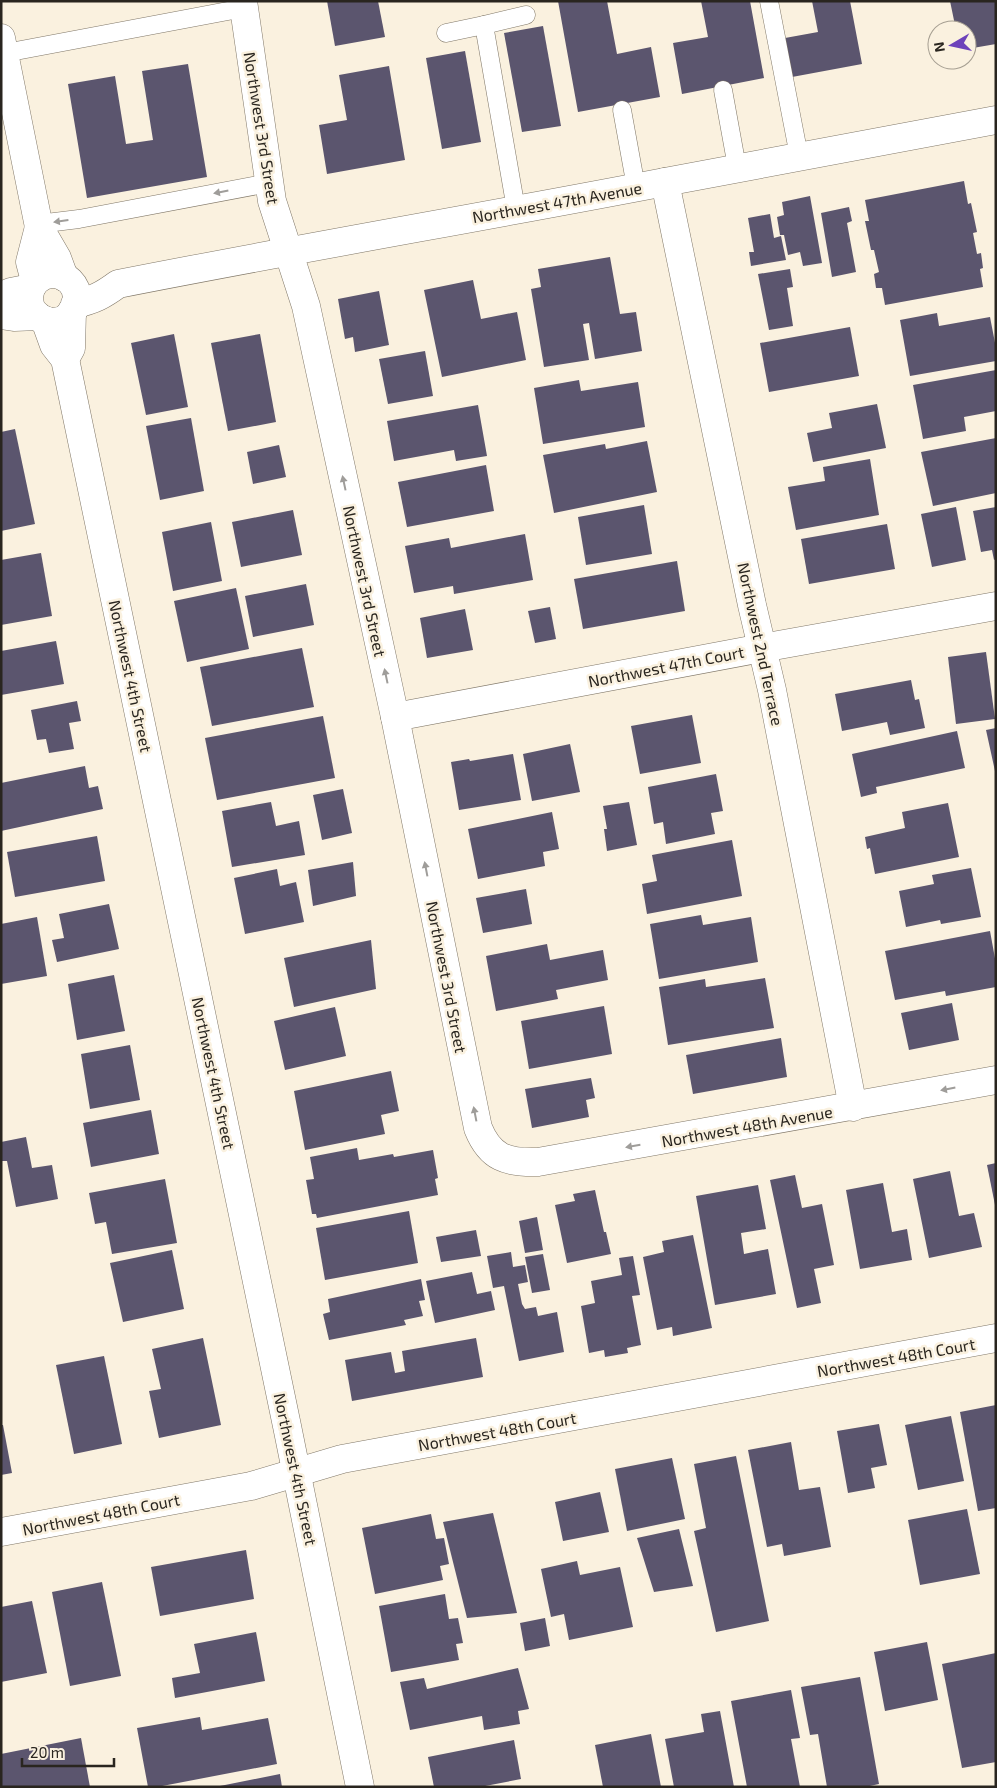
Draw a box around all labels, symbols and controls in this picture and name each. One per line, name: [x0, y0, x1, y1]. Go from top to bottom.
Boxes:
north arrow: [927, 20, 977, 70]
text: N: [929, 41, 948, 53]
street label: Northwest 3rd Street: [241, 50, 283, 206]
street label: Northwest 47th Avenue: [471, 178, 643, 226]
one-way arrow: [212, 188, 228, 196]
one-way arrow: [53, 217, 69, 225]
one-way arrow: [340, 475, 348, 490]
street label: Northwest 3rd Street: [340, 504, 390, 658]
street label: Northwest 2nd Terrace: [734, 561, 788, 727]
street label: Northwest 4th Street: [106, 598, 156, 754]
street label: Northwest 47th Court: [586, 642, 746, 690]
one-way arrow: [382, 668, 390, 683]
one-way arrow: [421, 861, 429, 877]
street label: Northwest 3rd Street: [423, 900, 471, 1054]
street label: Northwest 4th Street: [189, 995, 239, 1151]
one-way arrow: [939, 1086, 955, 1094]
street label: Northwest 48th Avenue: [660, 1102, 834, 1150]
one-way arrow: [471, 1107, 479, 1122]
one-way arrow: [624, 1142, 640, 1150]
street label: Northwest 48th Court: [816, 1334, 976, 1380]
street label: Northwest 4th Street: [271, 1391, 321, 1547]
street label: Northwest 48th Court: [417, 1408, 577, 1454]
street label: Northwest 48th Court: [21, 1489, 181, 1539]
scale bar: [22, 1736, 115, 1768]
text: 20 m: [30, 1743, 64, 1761]

